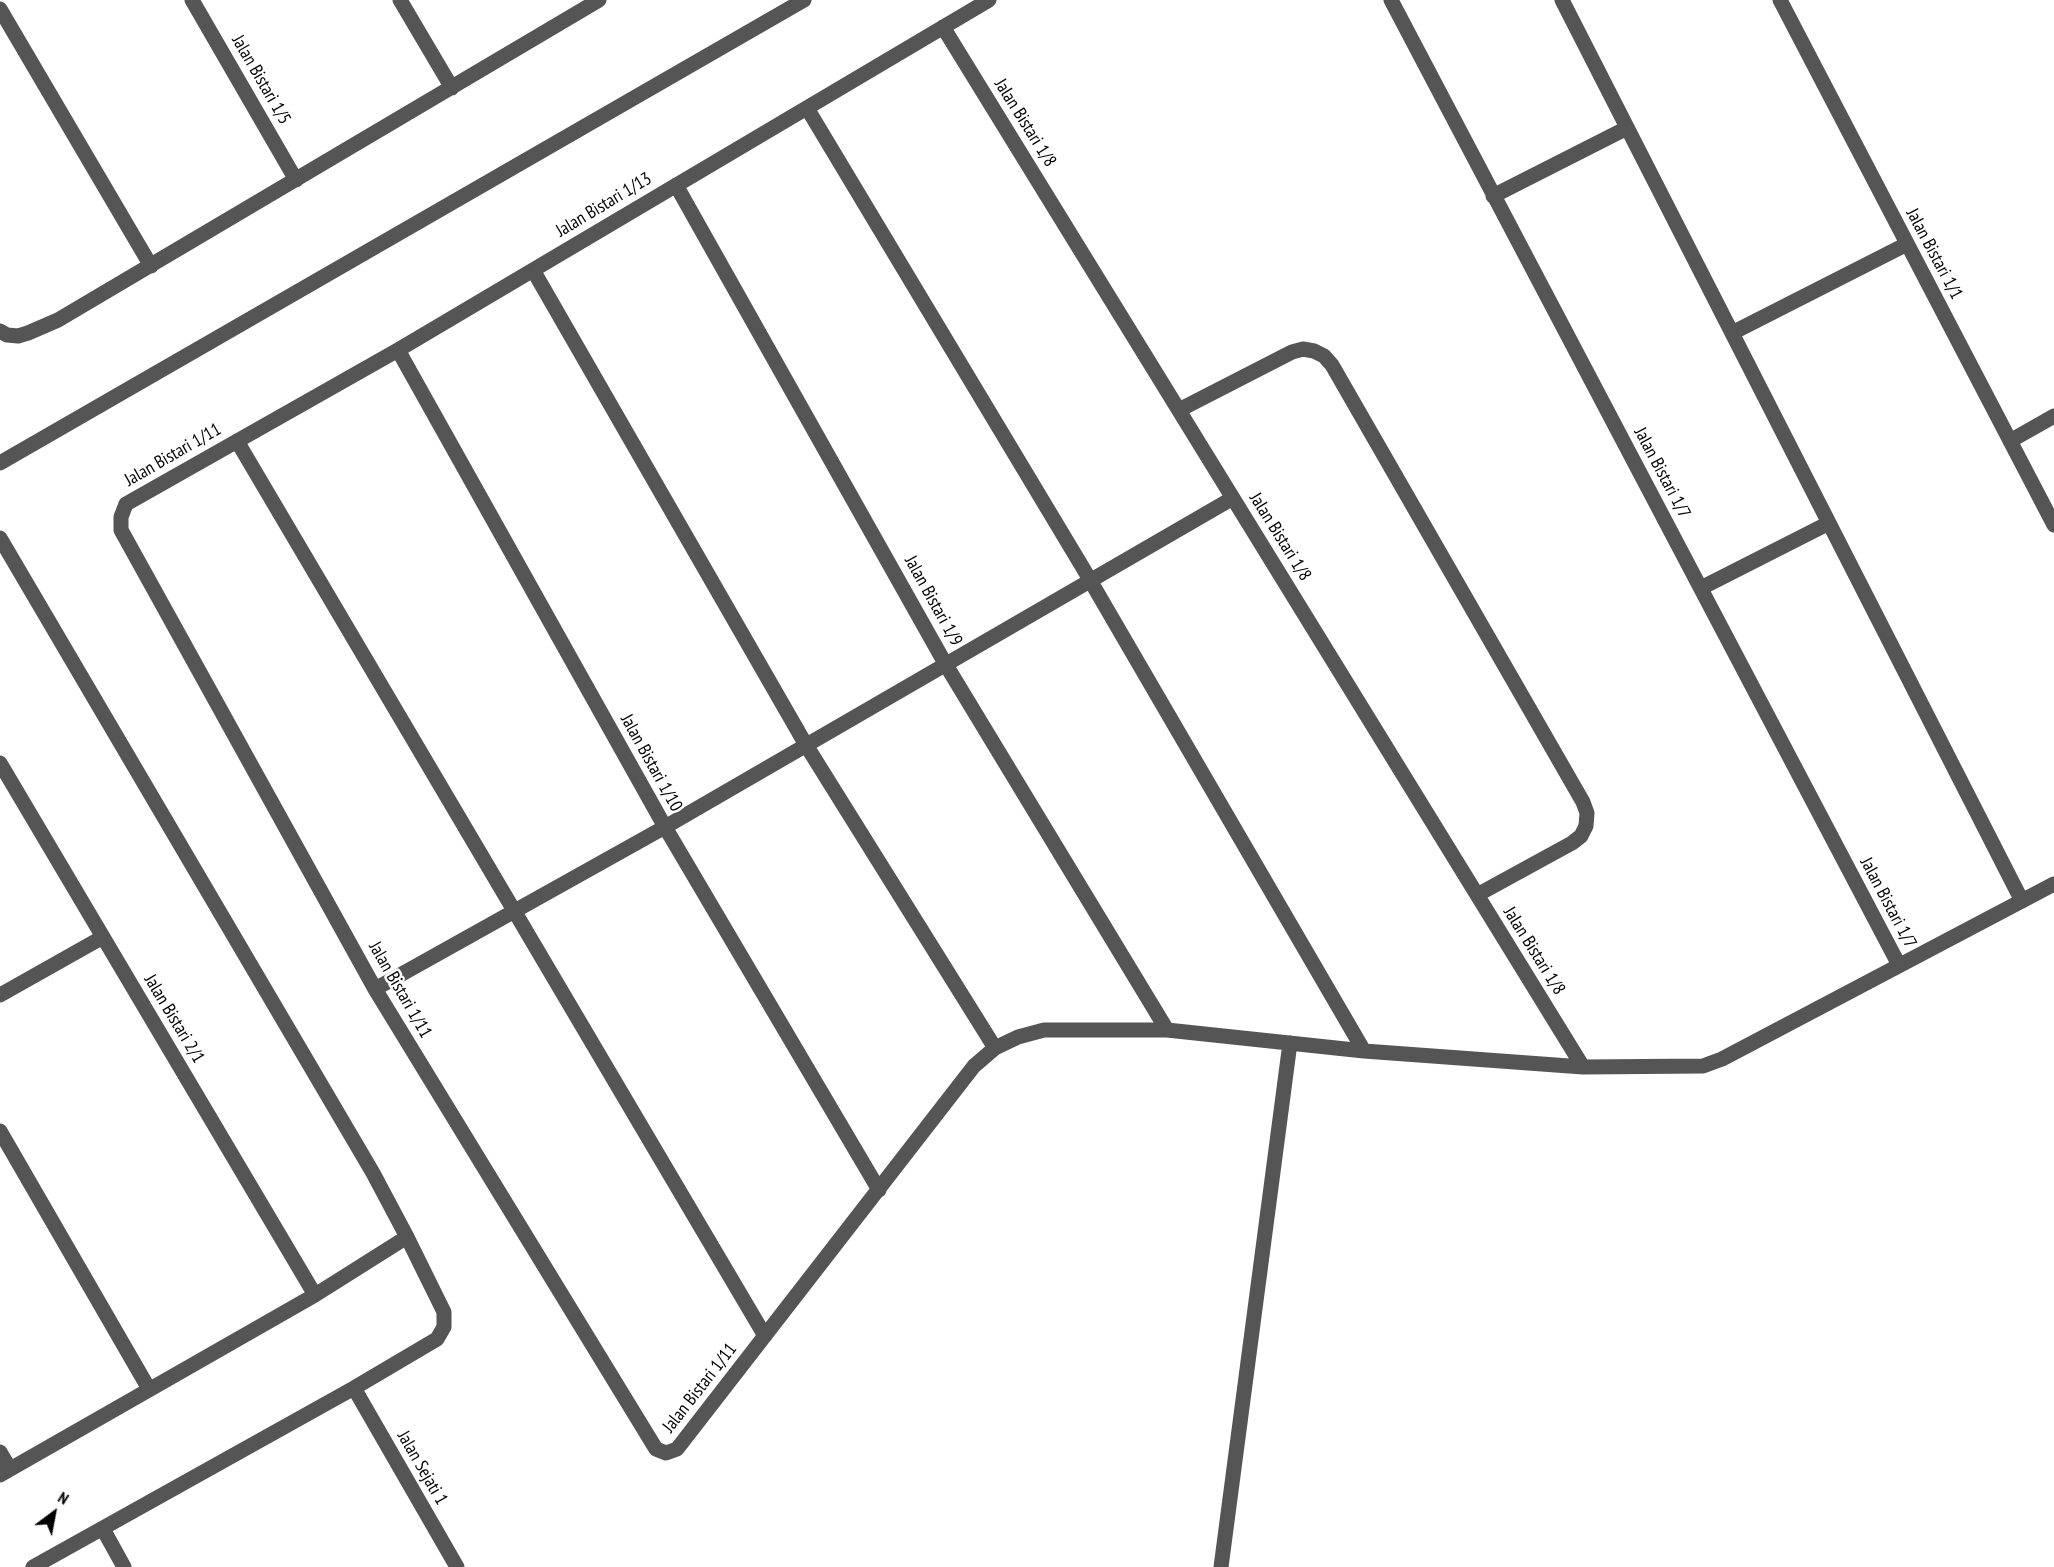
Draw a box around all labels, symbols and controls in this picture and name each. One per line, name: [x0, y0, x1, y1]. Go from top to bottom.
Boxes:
street label: Jalan Bistari 1/5: [227, 32, 295, 128]
street label: Jalan Bistari 1/8: [989, 75, 1061, 171]
street label: Jalan Bistari 1/13: [552, 168, 656, 242]
street label: Jalan Bistari 1/1: [1901, 205, 1967, 303]
street label: Jalan Bistari 1/11: [121, 419, 225, 491]
street label: Jalan Bistari 1/7: [1629, 424, 1695, 522]
street label: Jalan Bistari 1/8: [1244, 489, 1316, 585]
street label: Jalan Bistari 1/9: [899, 552, 967, 650]
street label: Jalan Bistari 1/10: [615, 711, 687, 815]
street label: Jalan Bistari 1/7: [1855, 854, 1921, 952]
street label: Jalan Bistari 1/8: [1498, 903, 1570, 999]
street label: Jalan Bistari 1/11: [364, 938, 436, 1042]
street label: Jalan Bistari 2/1: [139, 971, 209, 1067]
street label: Jalan Bistari 1/11: [658, 1339, 742, 1437]
street label: Jalan Sejati 1: [392, 1427, 452, 1509]
north arrow: [24, 1483, 84, 1543]
text: N: [55, 1487, 72, 1509]

